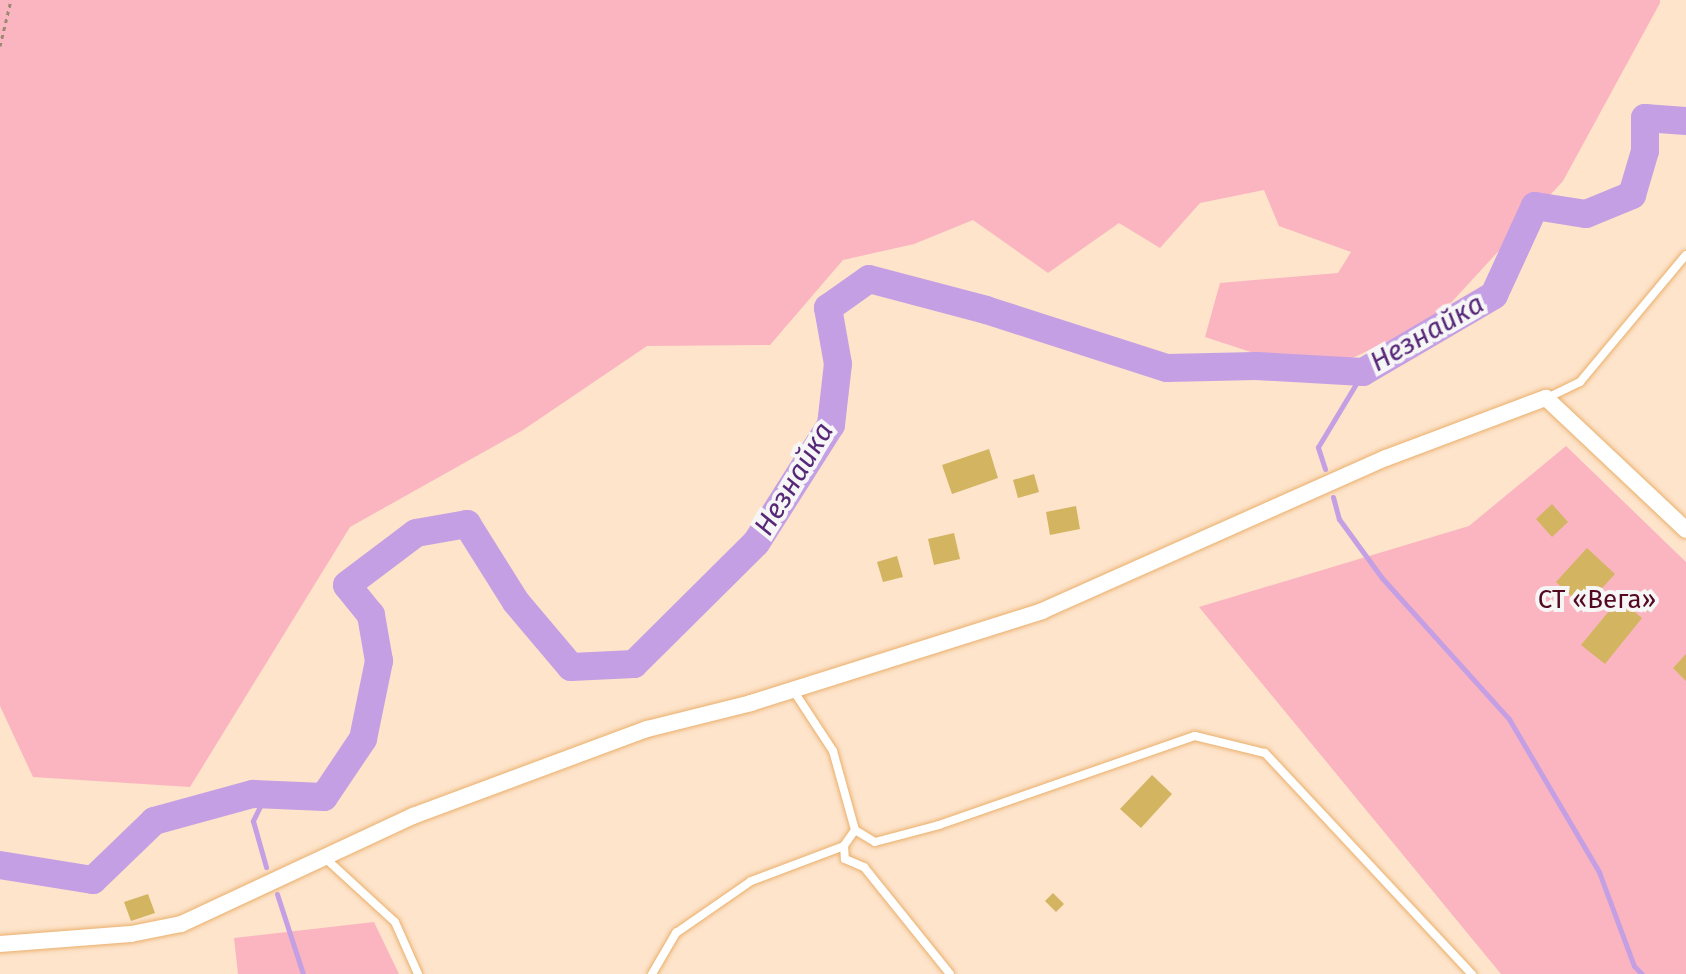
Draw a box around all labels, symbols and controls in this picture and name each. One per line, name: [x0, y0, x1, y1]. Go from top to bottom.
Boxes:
water label: Незнайка: [1364, 287, 1490, 379]
water label: Незнайка: [747, 416, 841, 542]
park label: СТ «Вега»: [1538, 584, 1656, 616]

